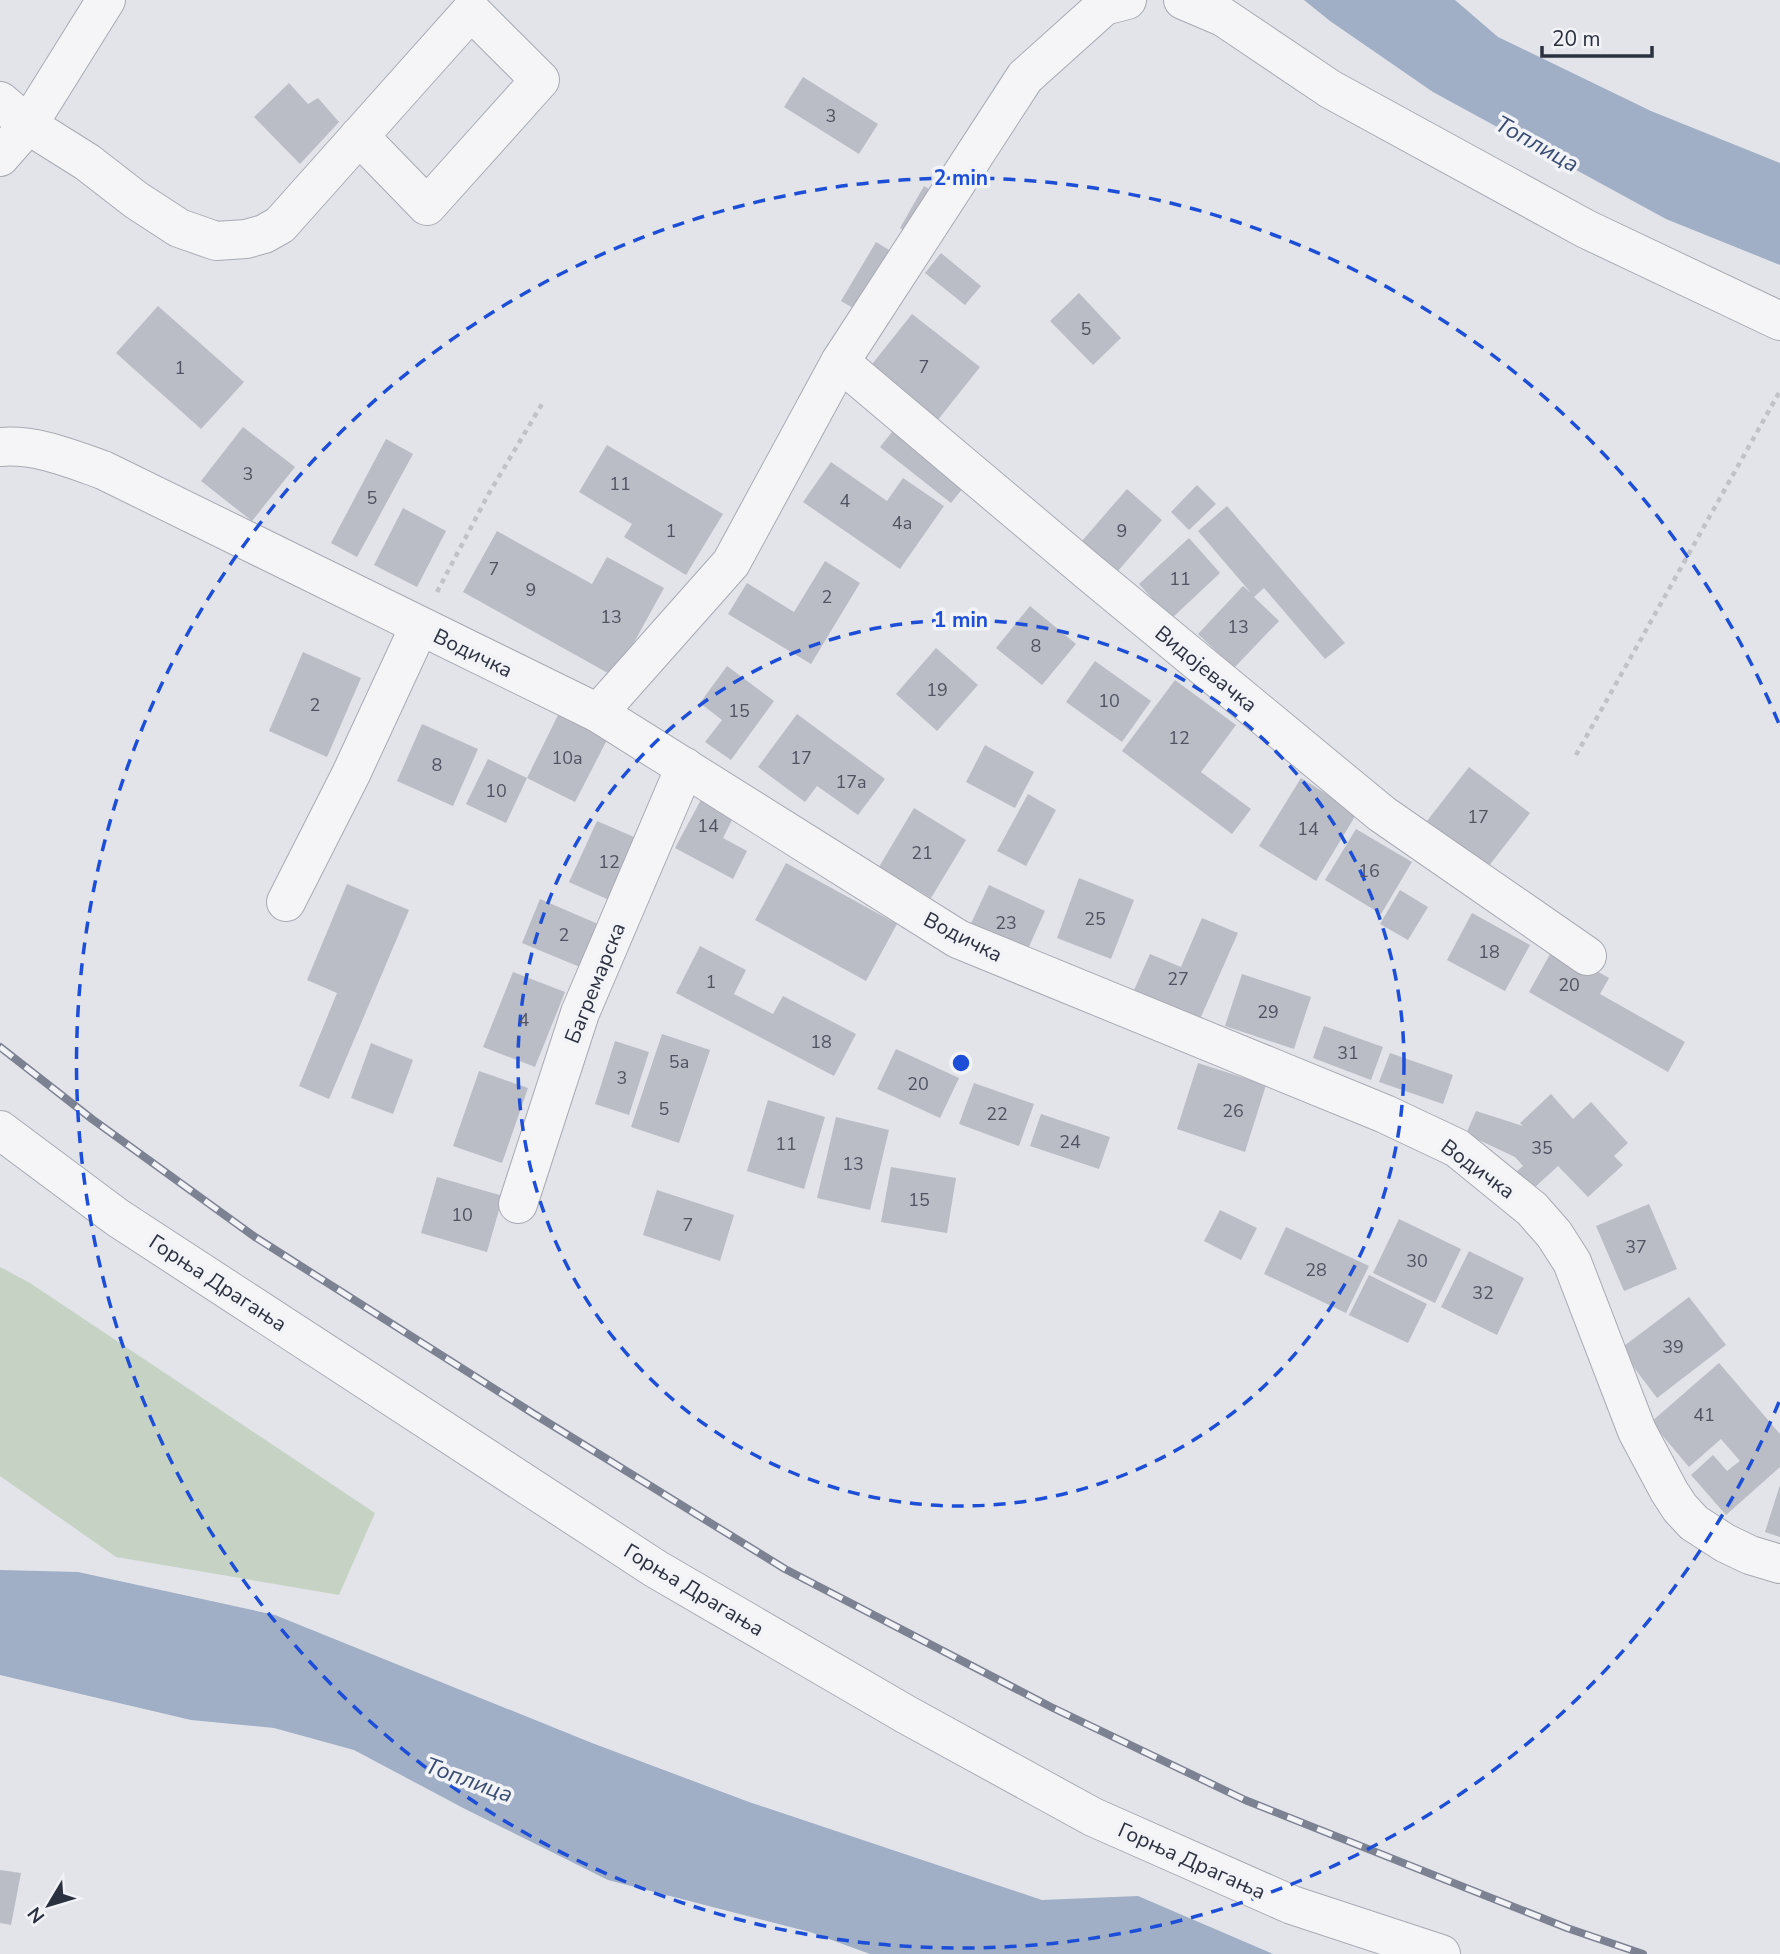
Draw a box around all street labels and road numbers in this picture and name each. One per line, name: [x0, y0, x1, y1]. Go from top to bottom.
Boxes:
street label: Видојевачка: [1149, 619, 1263, 719]
street label: Водичка: [429, 622, 517, 684]
street label: Водичка: [919, 905, 1007, 969]
street label: Багремарска: [558, 918, 632, 1048]
street label: Водичка: [1435, 1133, 1521, 1205]
street label: Горња Драгања: [144, 1228, 292, 1338]
street label: Горња Драгања: [619, 1537, 769, 1643]
street label: Горња Драгања: [1114, 1816, 1270, 1906]

